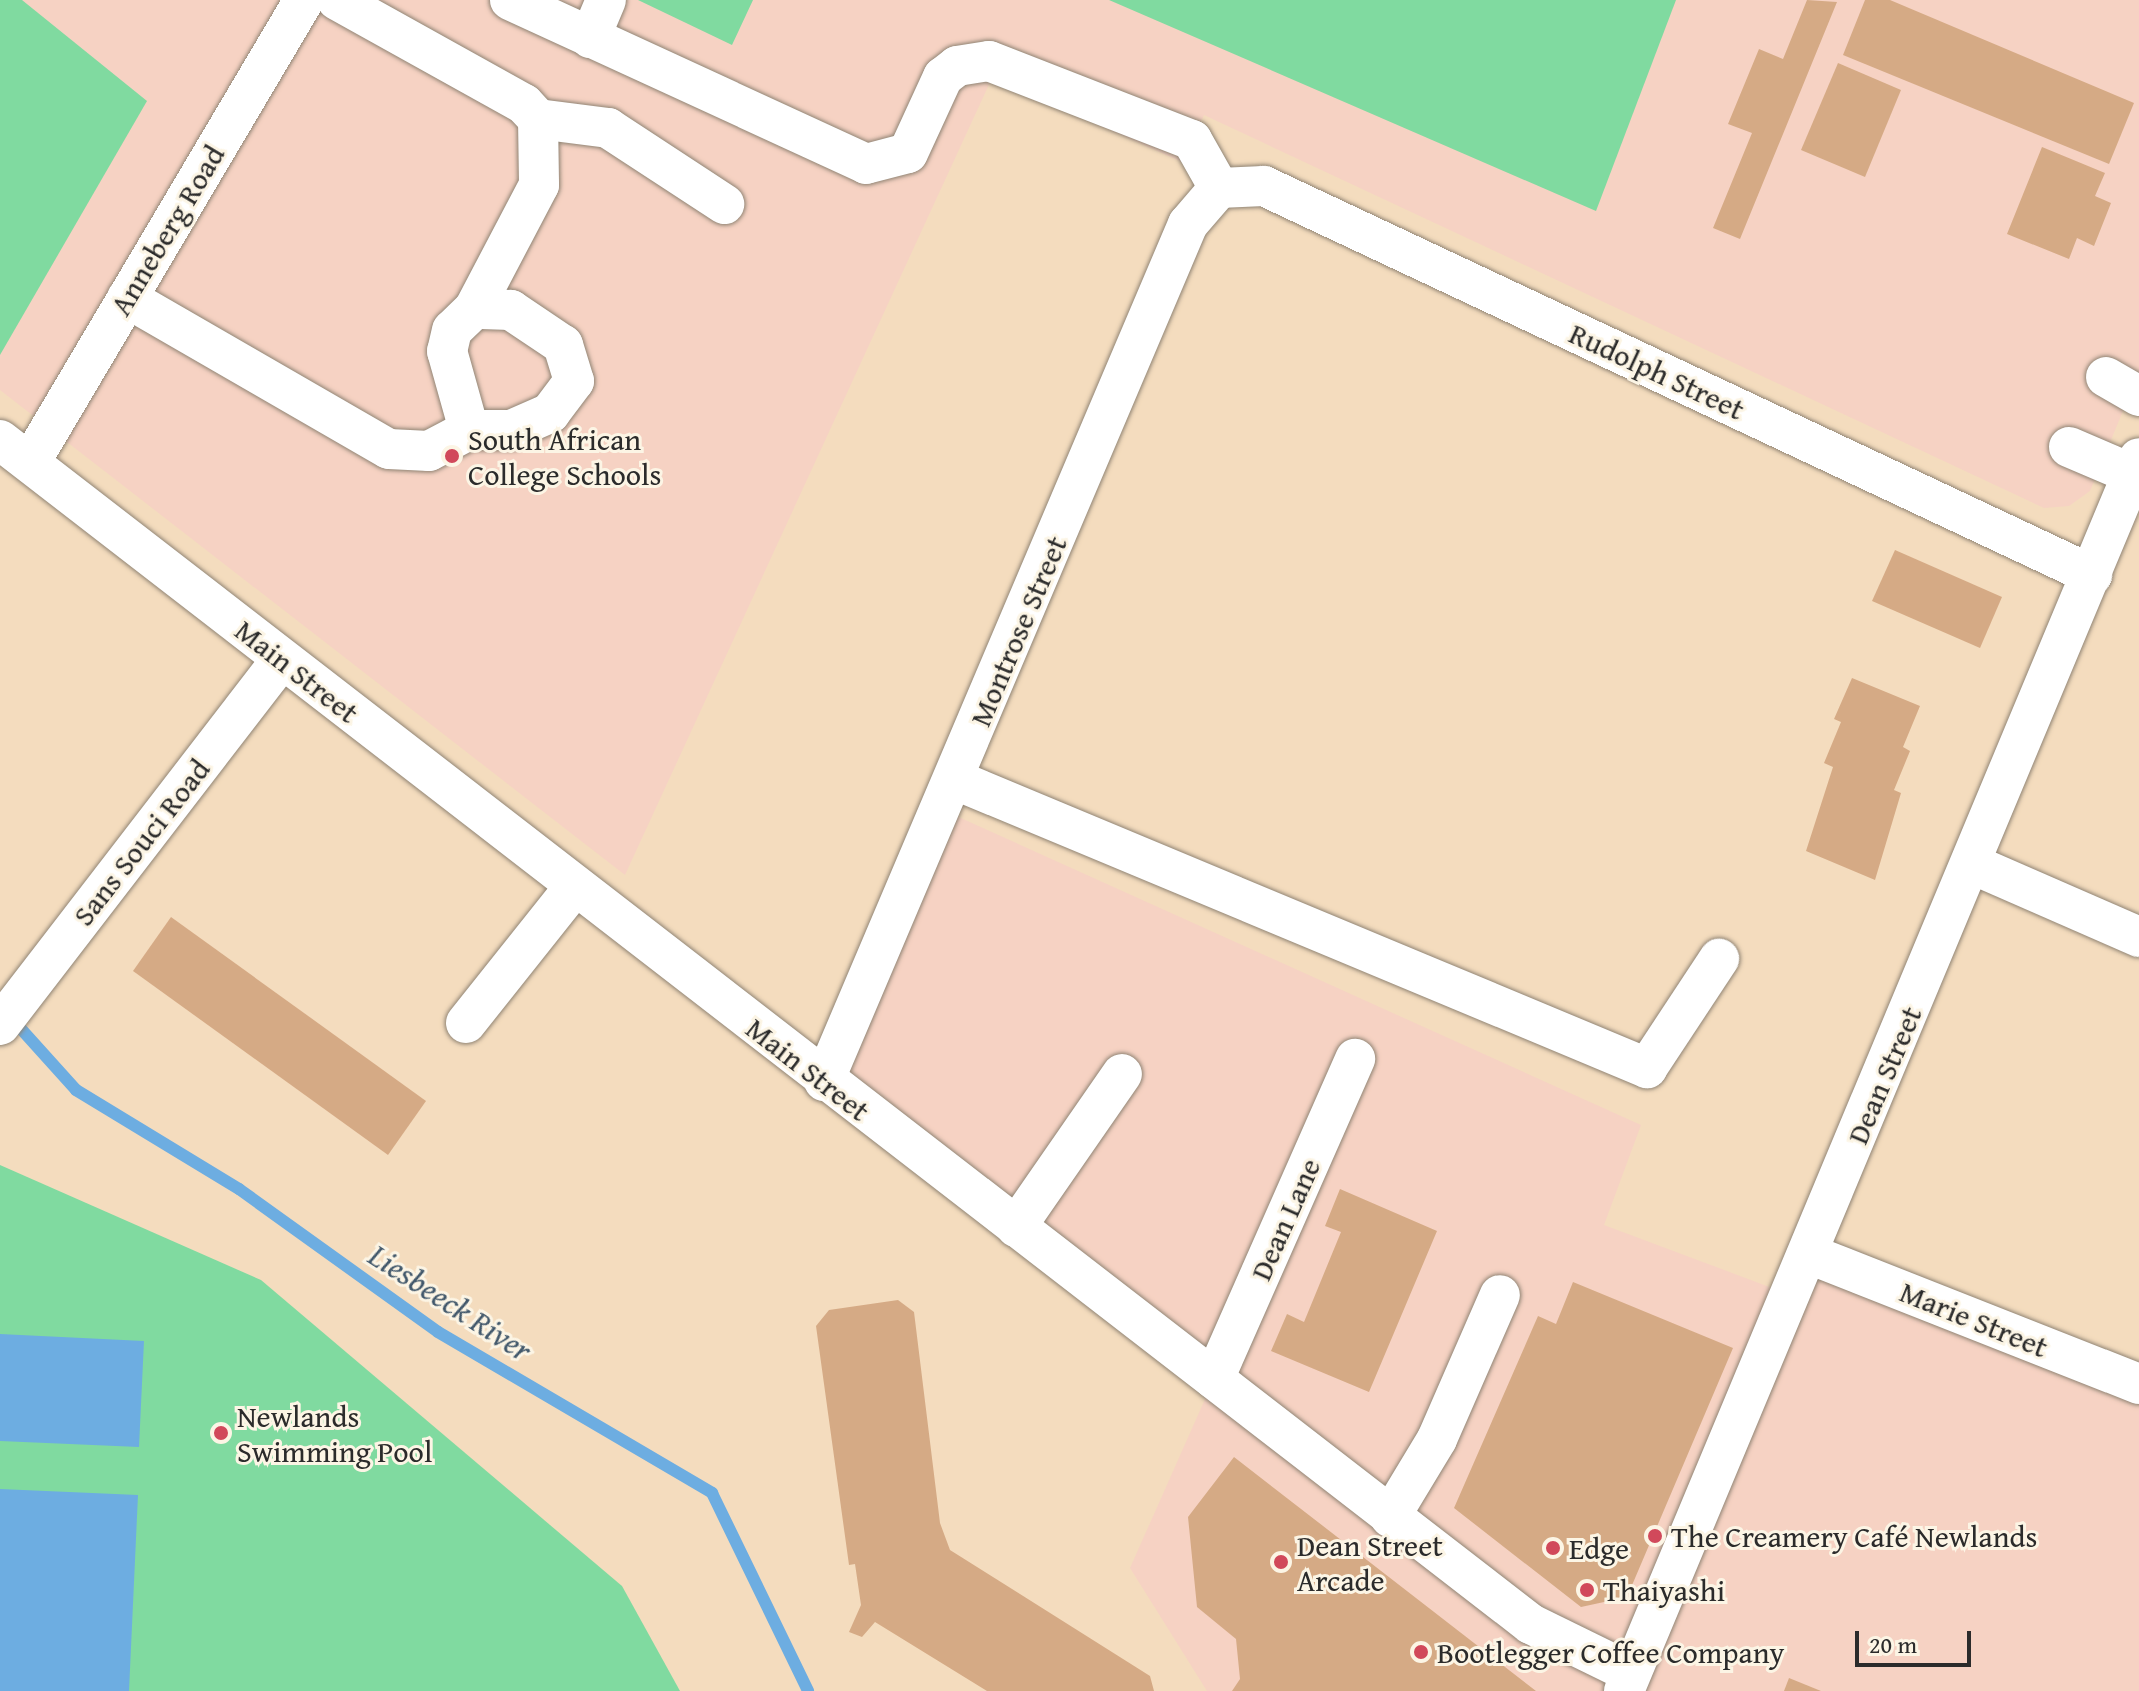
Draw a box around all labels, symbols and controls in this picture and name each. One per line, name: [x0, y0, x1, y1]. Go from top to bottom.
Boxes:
street label: Anneberg Road: [102, 138, 232, 322]
street label: Rudolph Street: [1564, 315, 1750, 427]
place label: South African College Schools: [468, 421, 661, 492]
marker: South African College Schools: [443, 447, 461, 465]
street label: Montrose Street: [962, 531, 1074, 731]
street label: Main Street: [228, 612, 366, 730]
street label: Sans Souci Road: [65, 752, 217, 932]
street label: Dean Street: [1839, 1001, 1929, 1149]
street label: Main Street: [739, 1010, 877, 1128]
street label: Dean Lane: [1242, 1152, 1328, 1286]
water label: Liesbeeck River: [361, 1236, 539, 1370]
street label: Marie Street: [1895, 1273, 2053, 1365]
place label: Newlands Swimming Pool: [237, 1398, 432, 1468]
marker: Newlands Swimming Pool: [212, 1424, 230, 1442]
place label: The Creamery Café Newlands: [1671, 1518, 2037, 1554]
place label: Dean Street Arcade: [1297, 1527, 1443, 1598]
marker: The Creamery Café Newlands: [1646, 1527, 1664, 1545]
place label: Edge: [1569, 1530, 1629, 1566]
marker: Edge: [1544, 1539, 1562, 1557]
marker: Dean Street Arcade: [1272, 1553, 1290, 1571]
place label: Thaiyashi: [1603, 1572, 1725, 1608]
marker: Thaiyashi: [1578, 1581, 1596, 1599]
scale bar: [1859, 1615, 1975, 1665]
text: 20 m: [1869, 1627, 1917, 1662]
place label: Bootlegger Coffee Company: [1437, 1634, 1784, 1670]
marker: Bootlegger Coffee Company: [1412, 1643, 1430, 1661]

